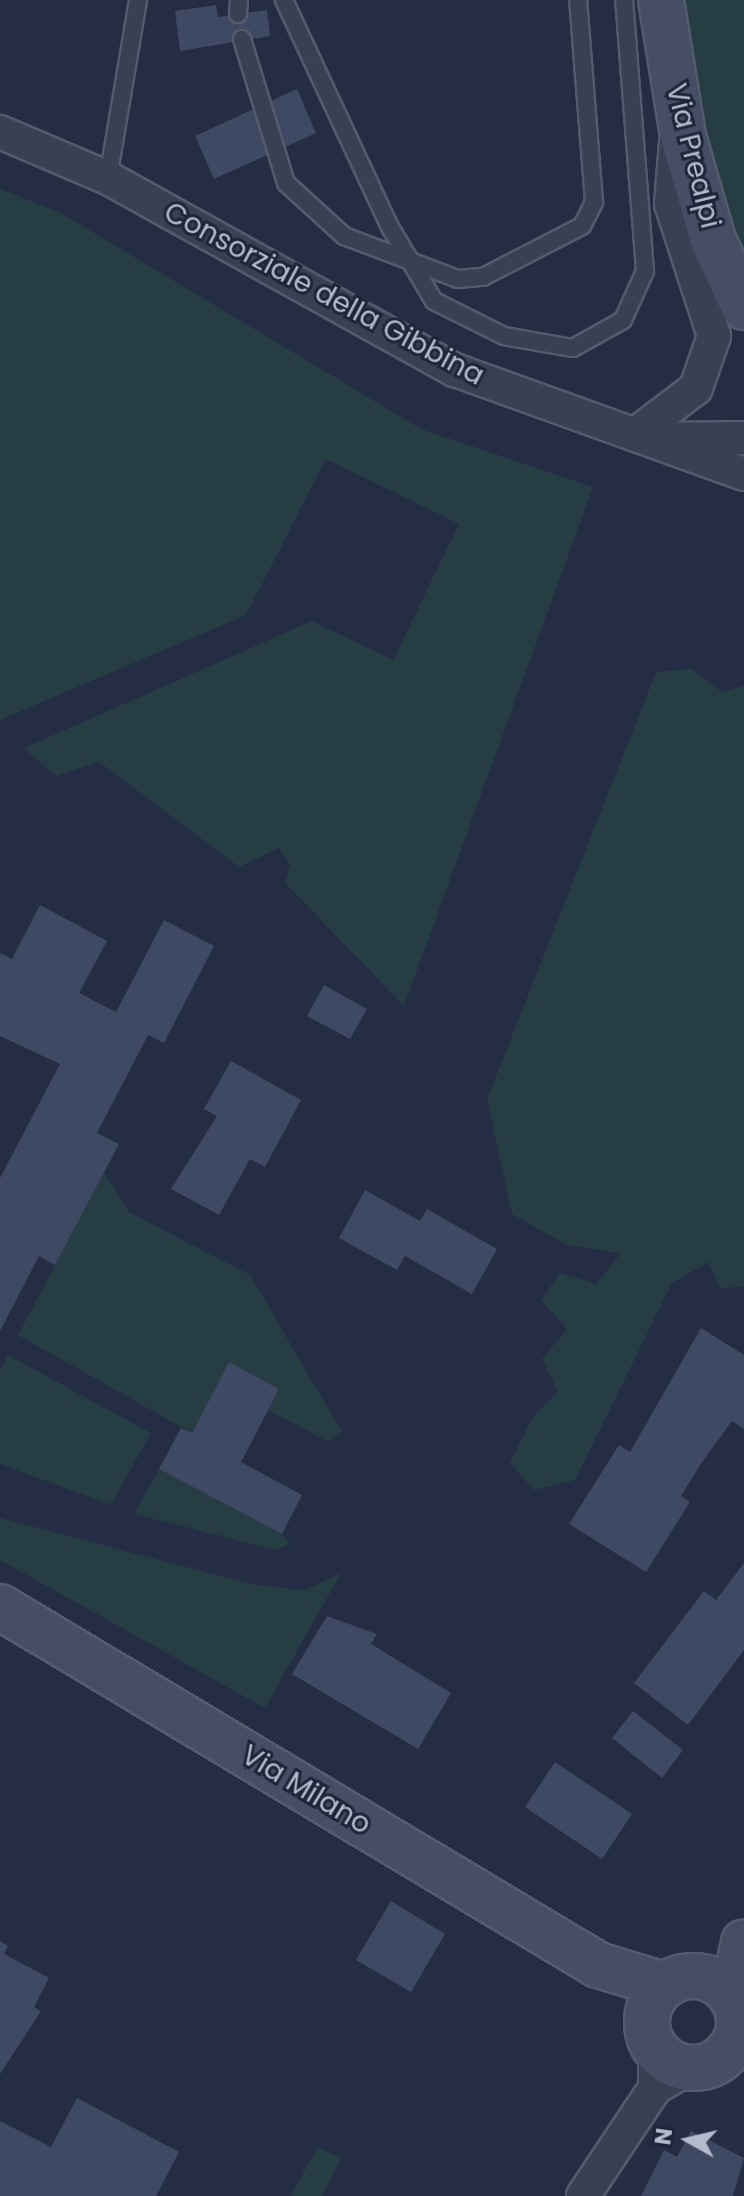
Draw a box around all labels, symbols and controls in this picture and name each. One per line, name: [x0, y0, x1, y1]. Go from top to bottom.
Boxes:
street label: Via Prealpi: [659, 80, 727, 232]
street label: Consorziale della Gibbina: [158, 195, 490, 393]
street label: Via Milano: [235, 1738, 377, 1842]
north arrow: [648, 2100, 728, 2180]
text: N: [647, 2126, 680, 2147]

